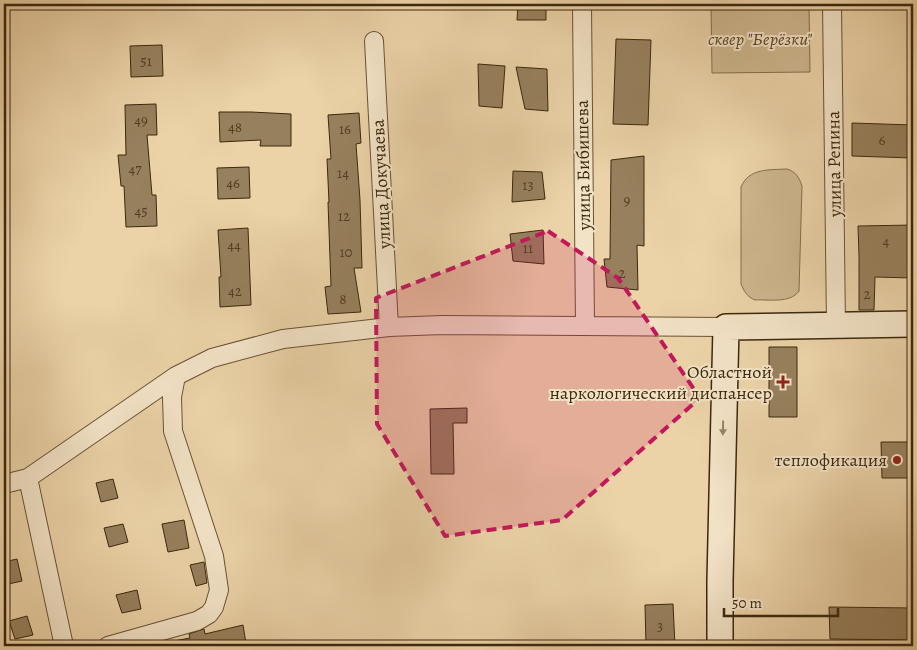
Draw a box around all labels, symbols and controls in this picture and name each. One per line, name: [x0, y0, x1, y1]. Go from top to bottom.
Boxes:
park label: сквер "Берёзки": [708, 27, 813, 51]
house number: 51: [140, 51, 152, 71]
street label: улица Бибишева: [570, 99, 596, 231]
house number: 49: [134, 110, 148, 130]
street label: улица Репина: [821, 110, 847, 218]
house number: 48: [228, 117, 242, 137]
street label: улица Докучаева: [366, 118, 396, 250]
house number: 16: [339, 119, 351, 139]
house number: 6: [879, 130, 886, 150]
house number: 47: [128, 159, 142, 179]
house number: 14: [337, 163, 349, 183]
house number: 46: [226, 173, 240, 193]
house number: 13: [522, 175, 534, 195]
house number: 9: [624, 190, 631, 210]
house number: 45: [134, 201, 148, 221]
house number: 12: [338, 206, 350, 226]
house number: 4: [883, 231, 890, 251]
house number: 44: [227, 235, 241, 255]
house number: 11: [523, 238, 533, 258]
house number: 10: [339, 242, 353, 262]
house number: 2: [618, 263, 626, 283]
house number: 42: [228, 281, 242, 301]
house number: 2: [863, 284, 871, 304]
house number: 8: [339, 289, 347, 309]
place label: Областной наркологический диспансер: [550, 360, 772, 405]
marker: Областной наркологический диспансер: [776, 375, 790, 389]
one-way arrow: [719, 421, 727, 437]
place label: теплофикация: [775, 448, 887, 472]
marker: теплофикация: [891, 454, 903, 466]
scale bar: [724, 585, 838, 617]
text: 50 m: [732, 593, 762, 613]
house number: 3: [657, 616, 663, 636]

